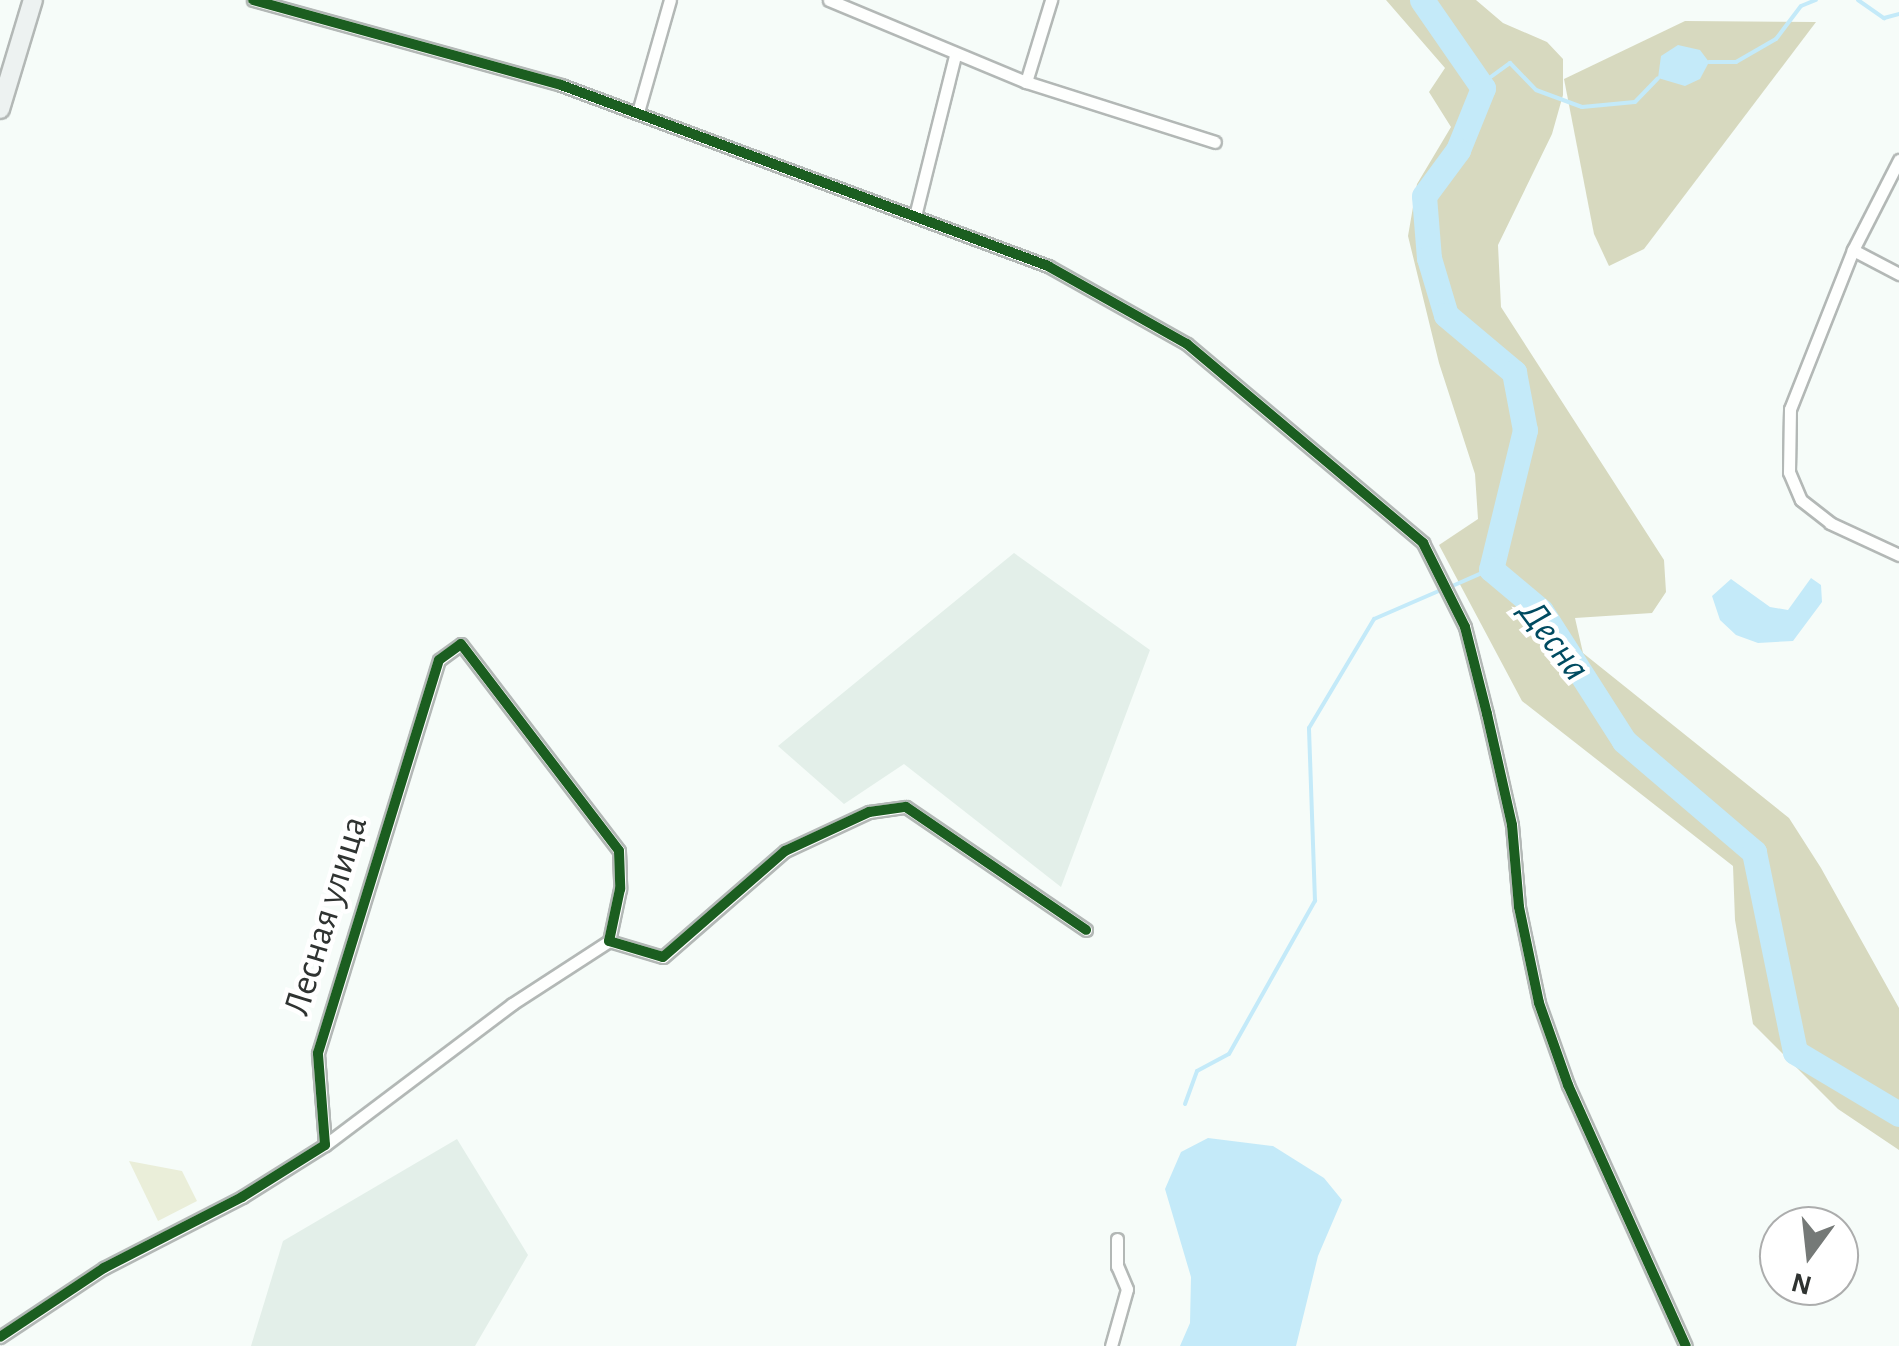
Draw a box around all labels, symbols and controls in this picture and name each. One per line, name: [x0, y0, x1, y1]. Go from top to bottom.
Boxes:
water label: Десна: [1508, 590, 1600, 690]
street label: Лесная улица: [275, 811, 379, 1021]
north arrow: [1759, 1206, 1859, 1306]
text: N: [1789, 1267, 1815, 1299]

